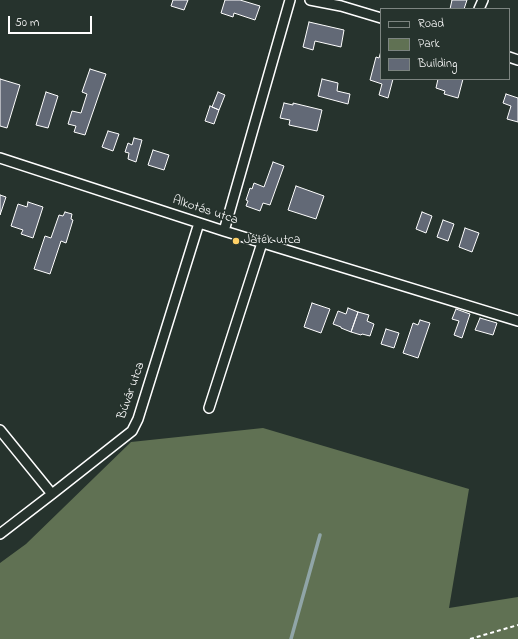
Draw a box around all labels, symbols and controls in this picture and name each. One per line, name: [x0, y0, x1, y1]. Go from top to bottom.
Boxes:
scale bar: [10, 8, 94, 34]
legend: [380, 8, 510, 80]
text: 50 m: [15, 14, 39, 32]
text: Road: [418, 15, 444, 33]
text: Park: [418, 35, 440, 53]
text: Building: [418, 55, 457, 73]
street label: Alkotás utca: [170, 193, 240, 229]
place label: Játék utca: [244, 233, 301, 249]
marker: Játék utca: [231, 236, 241, 246]
street label: Búvár utca: [115, 360, 149, 422]

